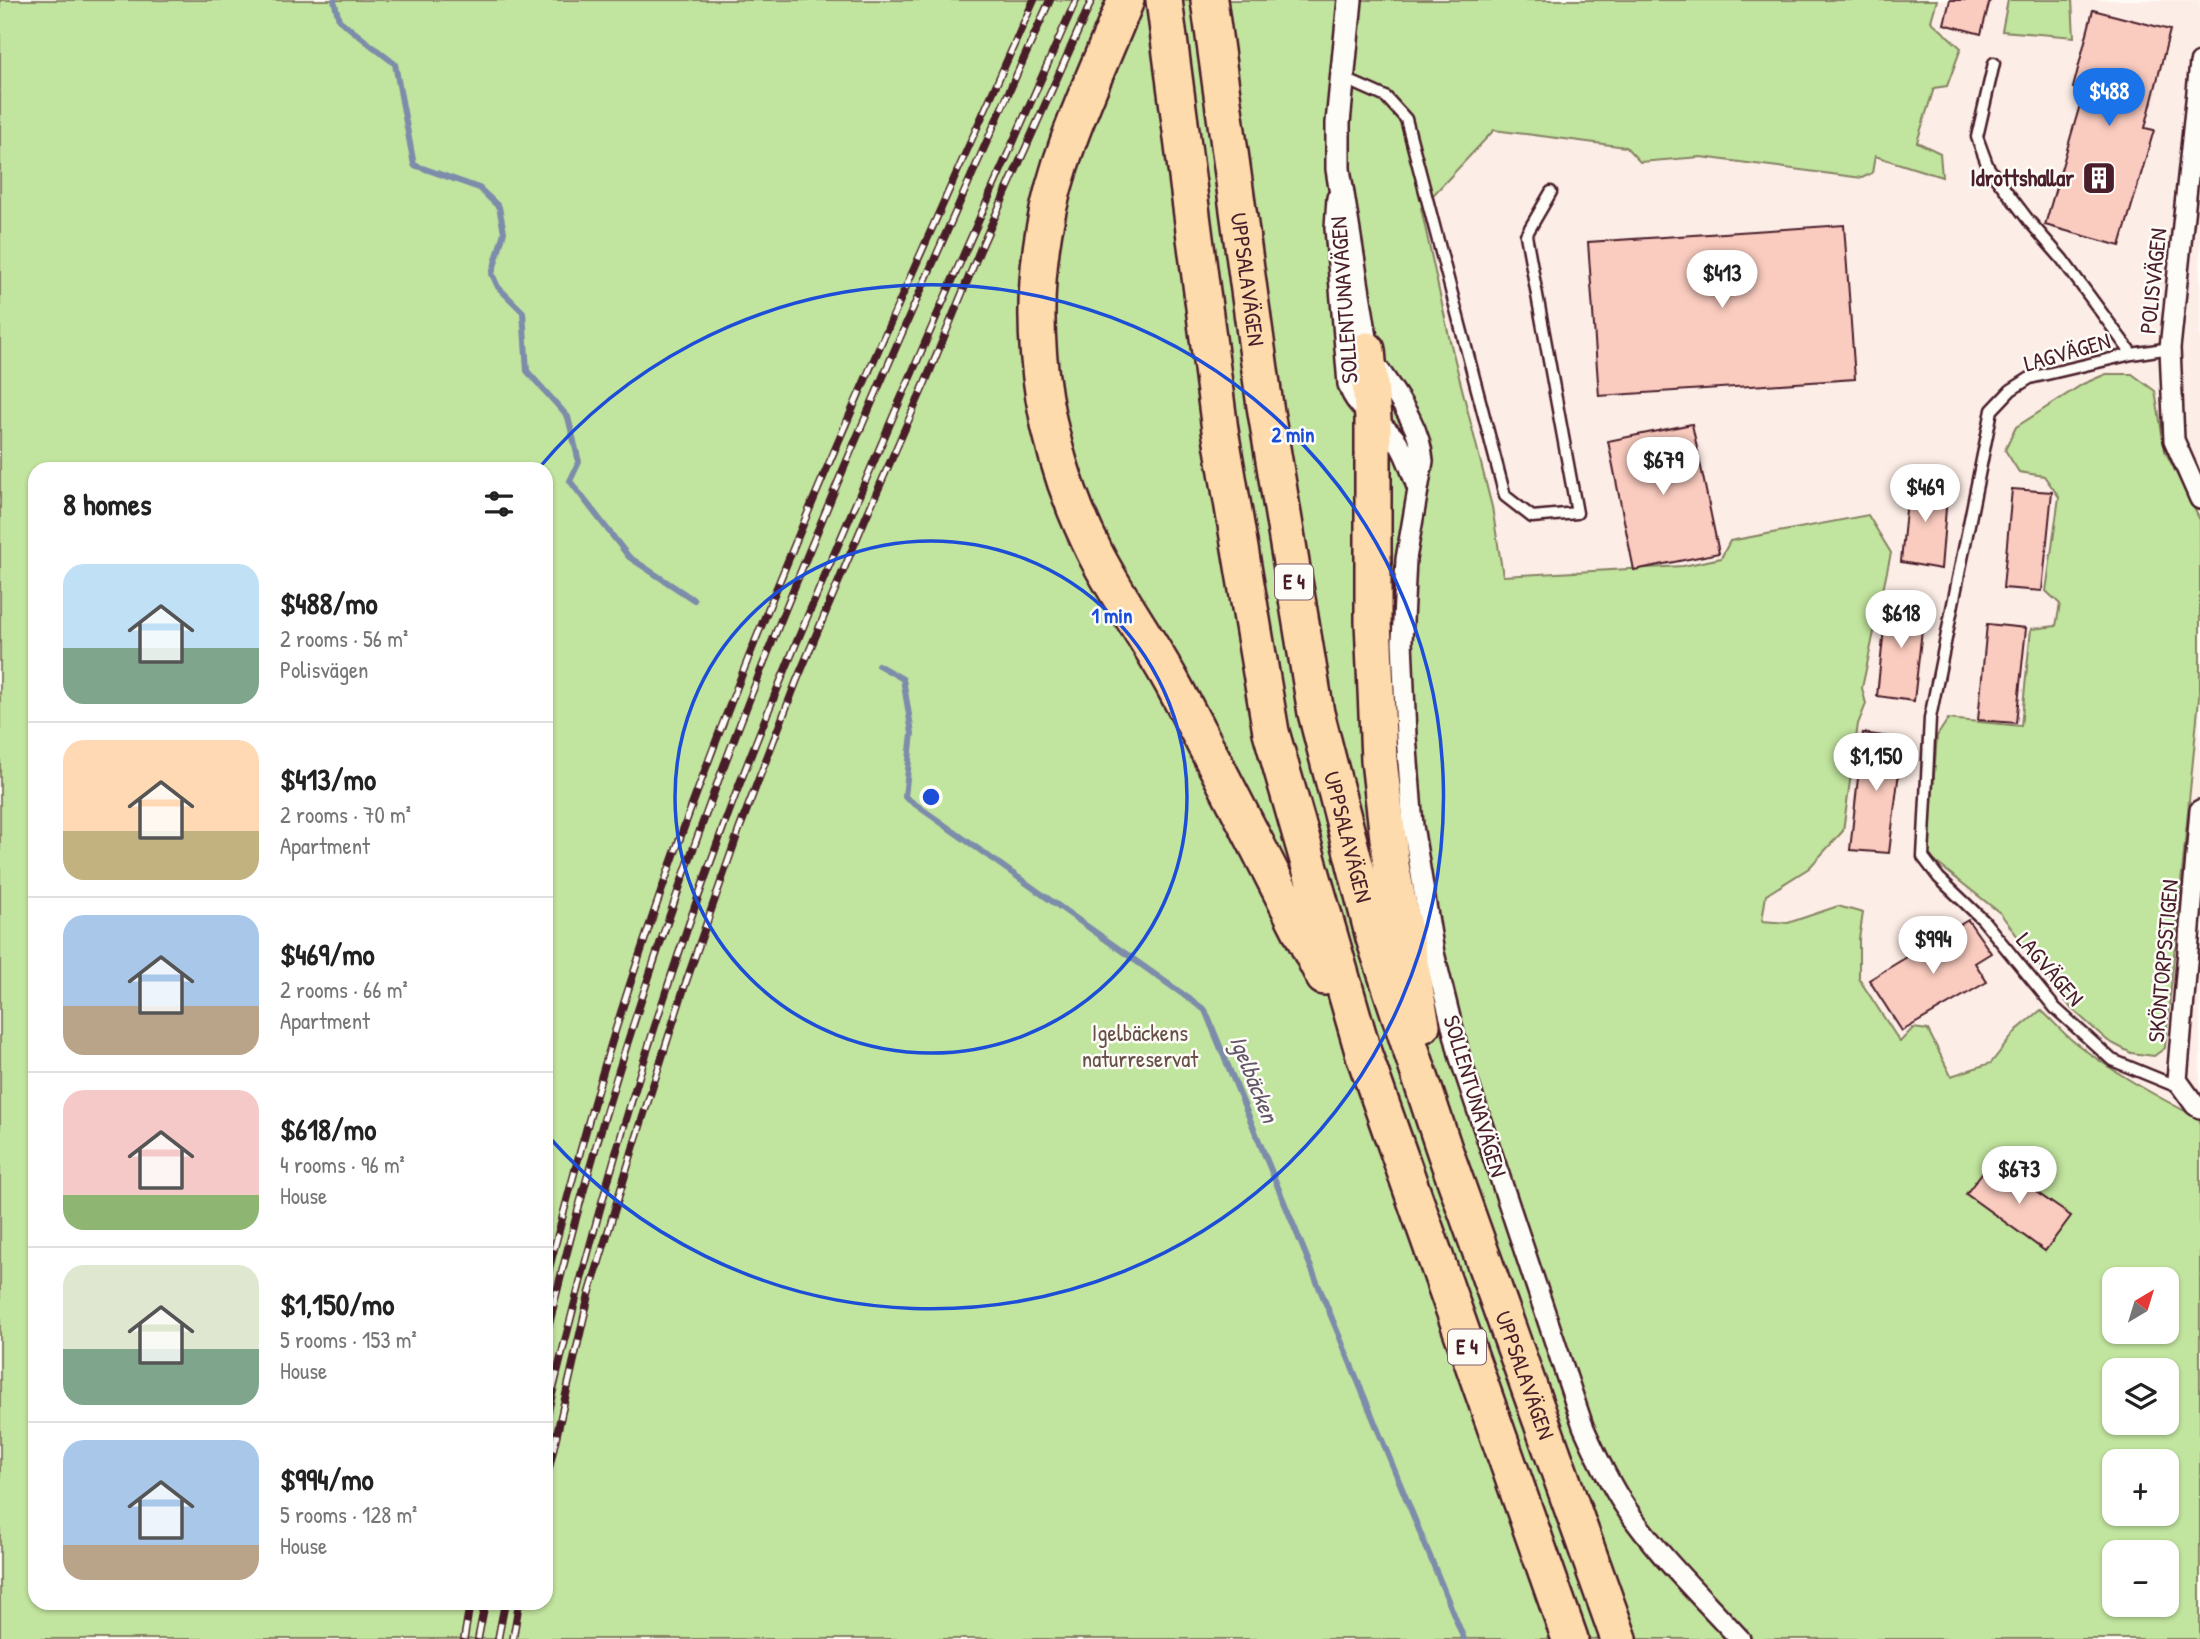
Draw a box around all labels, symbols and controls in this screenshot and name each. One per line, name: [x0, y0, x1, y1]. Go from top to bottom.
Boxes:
pin: $488: [2068, 68, 2150, 128]
text: $488: [2089, 75, 2129, 106]
building icon: Idrottshallar: [2080, 159, 2118, 197]
place label: Idrottshallar: [1970, 162, 2074, 193]
street label: UPPSALAVÄGEN: [1224, 211, 1273, 348]
street label: SOLLENTUNAVÄGEN: [1322, 215, 1365, 385]
street label: POLISVÄGEN: [2132, 227, 2173, 335]
pin: $413: [1681, 250, 1763, 310]
text: $413: [1703, 257, 1741, 288]
street label: LAGVÄGEN: [2020, 324, 2114, 379]
text: 2 min: [1271, 420, 1315, 449]
pin: $679: [1622, 438, 1704, 497]
text: $679: [1643, 444, 1683, 475]
pin: $469: [1884, 464, 1966, 524]
text: $469: [1906, 471, 1944, 502]
text: 8 homes: [63, 484, 151, 524]
icon: filters: [480, 485, 518, 523]
road number: E 4: [1275, 564, 1313, 600]
text: $488/mo: [280, 583, 378, 623]
pin: $618: [1860, 590, 1942, 650]
icon: home: [119, 592, 203, 676]
text: $618: [1881, 597, 1921, 628]
text: 1 min: [1092, 601, 1132, 630]
text: 2 rooms · 56 m²: [280, 623, 408, 654]
text: Polisvägen: [280, 654, 368, 685]
pin: $1,150: [1819, 734, 1933, 793]
text: $1,150: [1849, 740, 1903, 771]
text: $413/mo: [280, 759, 376, 799]
icon: home: [119, 768, 203, 852]
street label: UPPSALAVÄGEN: [1317, 768, 1380, 906]
centre of rings: [919, 785, 943, 809]
text: 2 rooms · 70 m²: [280, 799, 411, 830]
text: Apartment: [280, 830, 370, 861]
street label: SKÖNTORPSSTIGEN: [2140, 878, 2185, 1044]
pin: $994: [1892, 916, 1974, 976]
text: $994: [1914, 923, 1952, 954]
street label: LAGVÄGEN: [2010, 925, 2091, 1012]
text: $469/mo: [280, 934, 375, 974]
icon: home: [119, 943, 203, 1027]
text: 2 rooms · 66 m²: [280, 974, 408, 1005]
text: Apartment: [280, 1005, 370, 1036]
street label: SOLLENTUNAVÄGEN: [1436, 1011, 1515, 1180]
park label: Igelbäckens naturreservat: [1082, 1017, 1199, 1074]
water label: Igelbäcken: [1222, 1030, 1288, 1129]
text: $618/mo: [280, 1109, 376, 1149]
icon: home: [119, 1118, 203, 1202]
pin: $673: [1978, 1146, 2060, 1206]
text: 4 rooms · 96 m²: [280, 1149, 405, 1180]
text: $673: [1998, 1153, 2040, 1184]
text: House: [280, 1180, 327, 1211]
north arrow: [2102, 1267, 2179, 1344]
map controls: [2102, 1267, 2179, 1617]
text: $1,150/mo: [280, 1284, 394, 1324]
icon: home: [119, 1293, 203, 1377]
street label: UPPSALAVÄGEN: [1488, 1307, 1562, 1443]
text: 5 rooms · 153 m²: [280, 1324, 417, 1355]
road number: E 4: [1448, 1330, 1486, 1364]
text: House: [280, 1355, 327, 1386]
button: layers: [2102, 1358, 2179, 1435]
button: +: [2102, 1449, 2179, 1526]
text: $994/mo: [280, 1459, 374, 1499]
icon: home: [119, 1468, 203, 1552]
text: 5 rooms · 128 m²: [280, 1499, 417, 1530]
text: House: [280, 1530, 327, 1561]
button: −: [2102, 1540, 2179, 1617]

